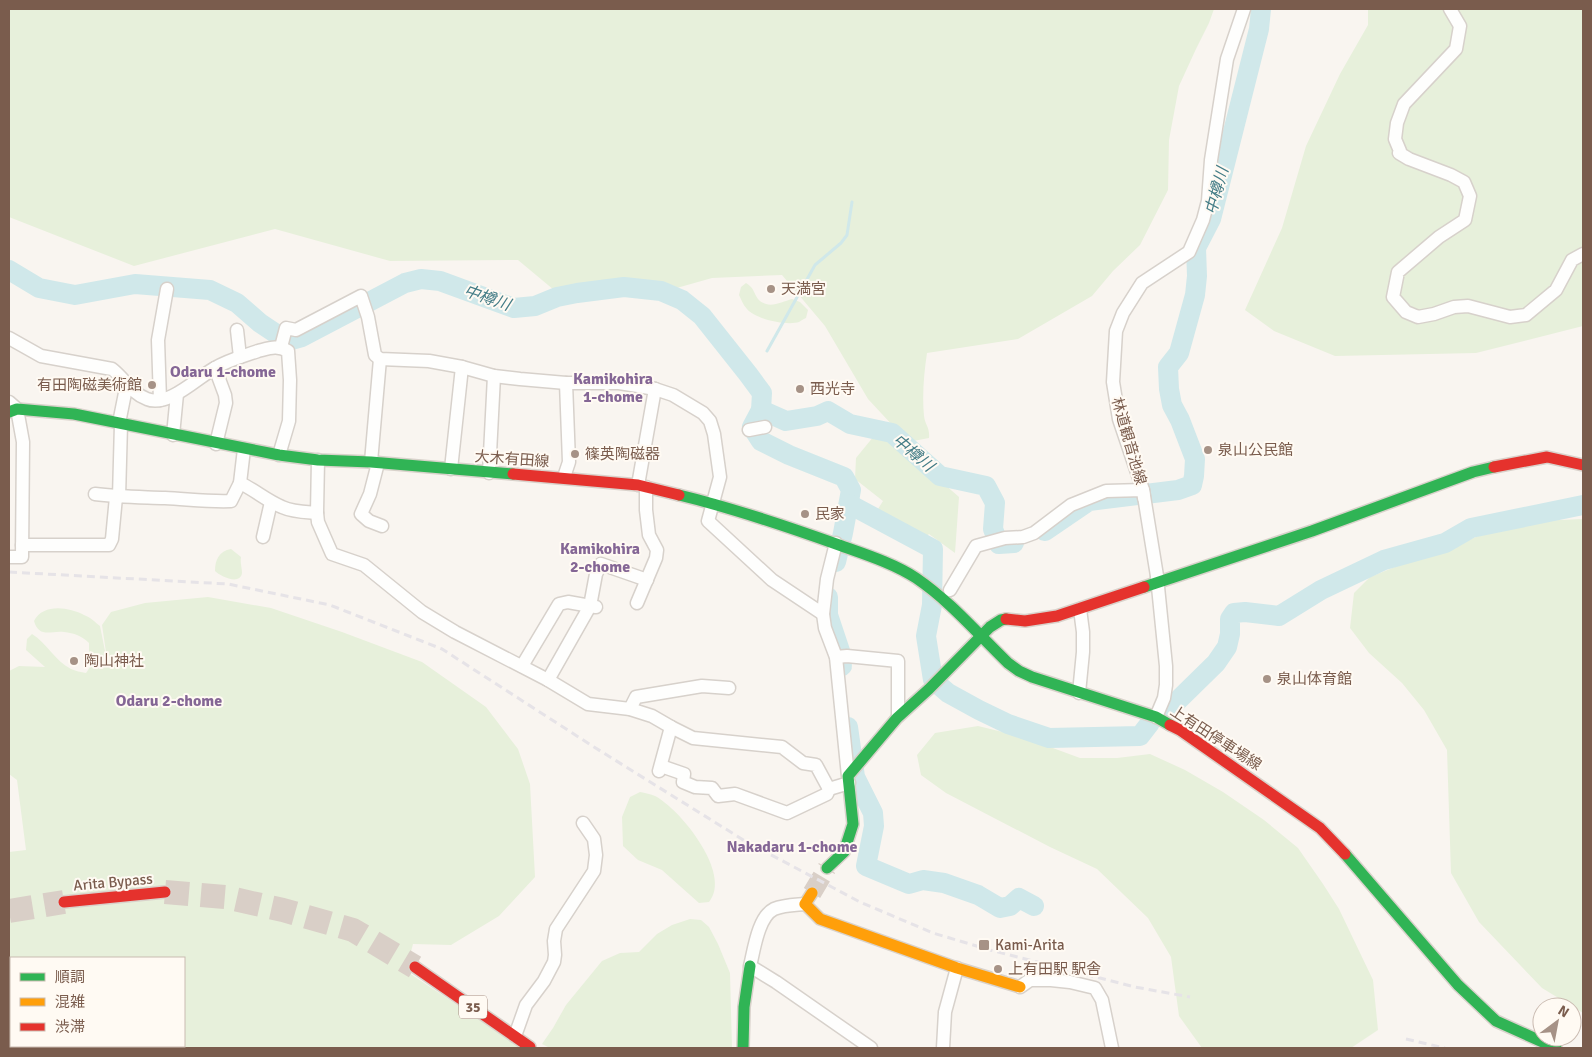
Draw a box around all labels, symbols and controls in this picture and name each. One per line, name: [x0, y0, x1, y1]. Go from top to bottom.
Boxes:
water label: 中樽川: [1201, 163, 1233, 217]
place label: 天満宮: [781, 280, 826, 298]
water label: 中樽川: [461, 281, 515, 316]
marker: 天満宮: [765, 283, 777, 295]
district label: Odaru 1-chome: [170, 362, 276, 382]
district label: Kamikohira 1-chome: [573, 369, 653, 407]
place label: 有田陶磁美術館: [37, 376, 142, 394]
marker: 有田陶磁美術館: [146, 379, 158, 391]
place label: 西光寺: [810, 380, 855, 398]
marker: 西光寺: [794, 383, 806, 395]
street label: 林道観音池線: [1108, 395, 1150, 487]
water label: 中樽川: [888, 430, 939, 477]
place label: 泉山公民館: [1218, 441, 1293, 459]
marker: 泉山公民館: [1202, 444, 1214, 456]
place label: 篠英陶磁器: [585, 445, 660, 463]
street label: 大木有田線: [474, 447, 550, 471]
marker: 篠英陶磁器: [569, 448, 581, 460]
place label: 民家: [815, 505, 845, 523]
marker: 民家: [799, 508, 811, 520]
district label: Kamikohira 2-chome: [560, 539, 640, 577]
place label: 陶山神社: [84, 652, 144, 670]
marker: 陶山神社: [68, 655, 80, 667]
place label: 泉山体育館: [1277, 670, 1352, 688]
marker: 泉山体育館: [1261, 673, 1273, 685]
district label: Odaru 2-chome: [116, 691, 222, 711]
street label: 上有田停車場線: [1167, 702, 1265, 774]
district label: Nakadaru 1-chome: [726, 837, 858, 857]
street label: Arita Bypass: [73, 870, 154, 894]
place label: Kami-Arita: [995, 936, 1065, 954]
marker: Kami-Arita: [977, 938, 991, 952]
legend: [10, 957, 185, 1047]
place label: 上有田駅 駅舎: [1008, 960, 1101, 978]
marker: 上有田駅 駅舎: [992, 963, 1004, 975]
text: 順調: [55, 968, 85, 986]
text: 混雑: [55, 993, 85, 1011]
road number: 35: [459, 996, 487, 1019]
north arrow: [1532, 997, 1582, 1047]
text: N: [1555, 1002, 1572, 1021]
text: 渋滞: [55, 1018, 85, 1036]

